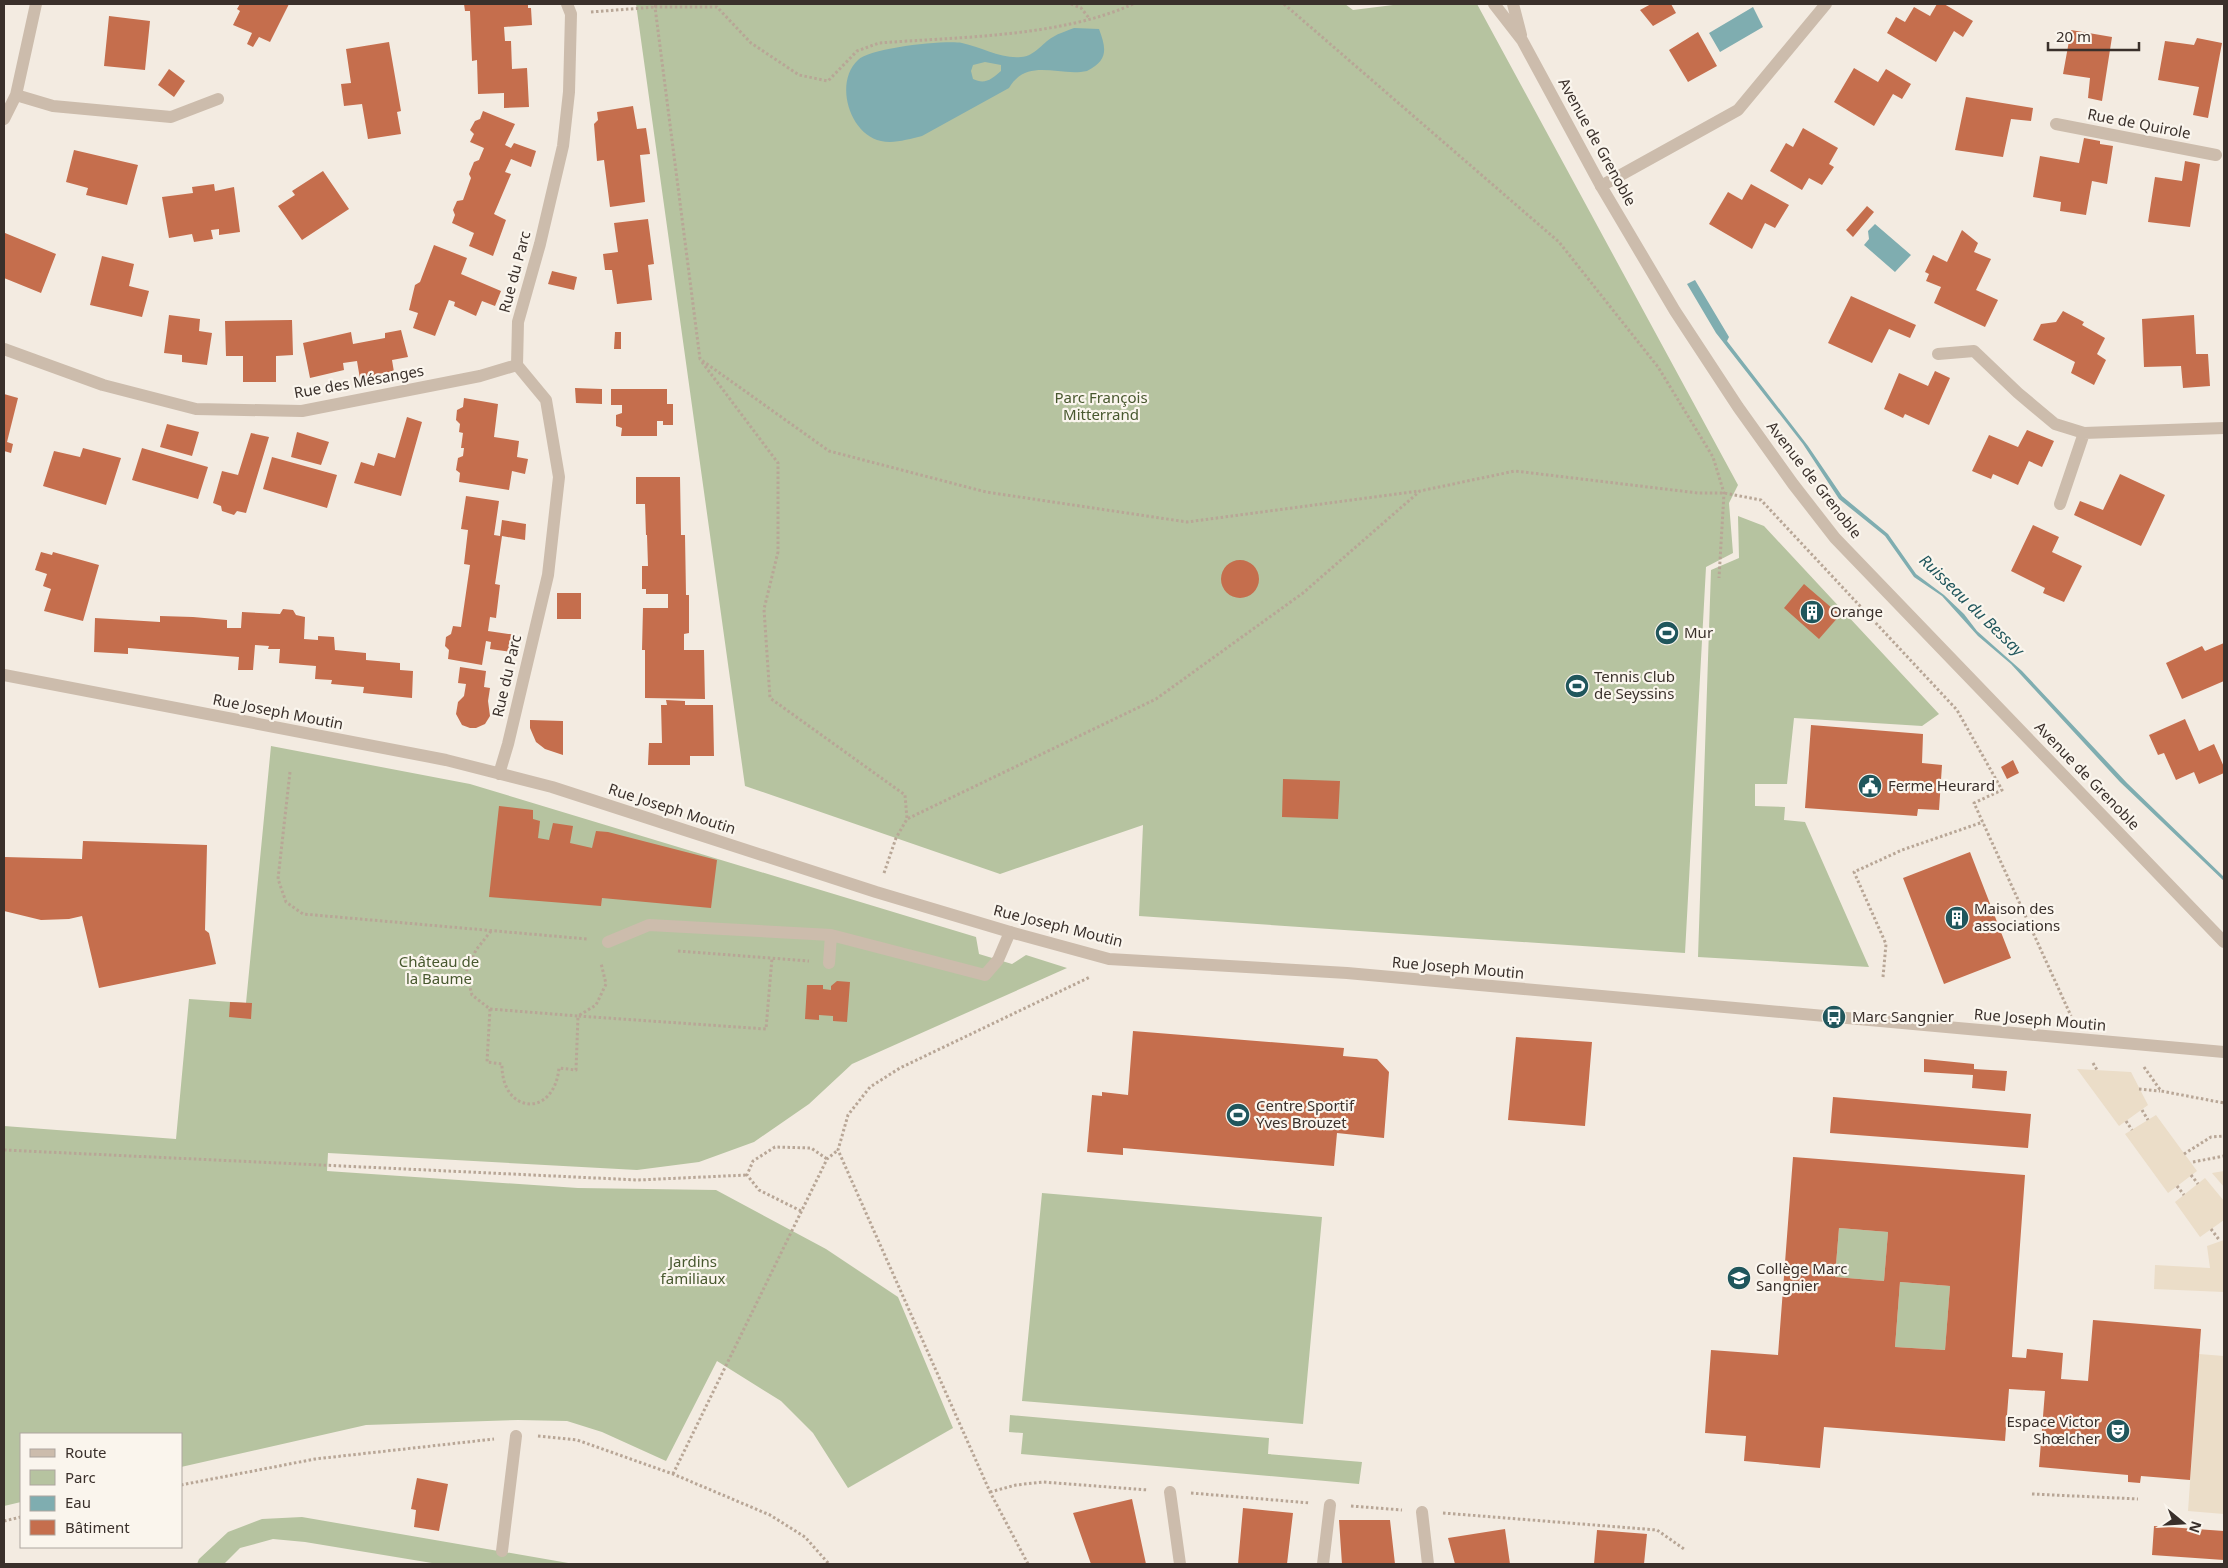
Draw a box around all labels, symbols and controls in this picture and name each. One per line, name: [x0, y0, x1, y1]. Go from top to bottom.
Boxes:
scale bar: [2048, 20, 2139, 52]
text: 20 m: [2056, 26, 2091, 46]
street label: Avenue de Grenoble: [1554, 74, 1641, 209]
street label: Rue de Quirole: [2086, 103, 2192, 143]
street label: Rue du Parc: [494, 229, 535, 315]
street label: Rue des Mésanges: [292, 360, 425, 402]
park label: Parc François Mitterrand: [1054, 387, 1148, 424]
street label: Avenue de Grenoble: [1763, 417, 1867, 542]
water label: Ruisseau du Bessay: [1915, 549, 2030, 662]
building icon: Orange: [1799, 599, 1825, 625]
place label: Orange: [1830, 601, 1883, 621]
sports icon: Mur: [1654, 620, 1680, 646]
place label: Mur: [1684, 622, 1713, 642]
street label: Rue du Parc: [487, 633, 525, 719]
place label: Tennis Club de Seyssins: [1594, 666, 1675, 703]
sports icon: Tennis Club de Seyssins: [1564, 673, 1590, 699]
street label: Rue Joseph Moutin: [211, 689, 345, 733]
street label: Avenue de Grenoble: [2031, 717, 2145, 834]
public building icon: Ferme Heurard: [1857, 773, 1883, 799]
place label: Ferme Heurard: [1888, 775, 1995, 795]
street label: Rue Joseph Moutin: [606, 778, 738, 838]
place label: Maison des associations: [1974, 898, 2060, 935]
street label: Rue Joseph Moutin: [991, 899, 1125, 951]
building icon: Maison des associations: [1944, 905, 1970, 931]
park label: Château de la Baume: [399, 951, 479, 988]
street label: Rue Joseph Moutin: [1391, 951, 1525, 983]
street label: Rue Joseph Moutin: [1973, 1003, 2107, 1035]
bus stop icon: Marc Sangnier: [1821, 1004, 1847, 1030]
place label: Marc Sangnier: [1852, 1006, 1954, 1026]
place label: Centre Sportif Yves Brouzet: [1256, 1095, 1355, 1132]
sports icon: Centre Sportif Yves Brouzet: [1225, 1102, 1251, 1128]
park label: Jardins familiaux: [661, 1251, 725, 1288]
place label: Collège Marc Sangnier: [1756, 1258, 1847, 1295]
school or university icon: Collège Marc Sangnier: [1726, 1265, 1752, 1291]
place label: Espace Victor Shœlcher: [2007, 1411, 2100, 1448]
theatre icon: Espace Victor Shœlcher: [2105, 1418, 2131, 1444]
legend: [20, 1433, 182, 1548]
text: Route: [65, 1442, 107, 1462]
text: Parc: [65, 1467, 96, 1487]
text: Eau: [65, 1492, 91, 1512]
north arrow: [2158, 1498, 2208, 1548]
text: Bâtiment: [65, 1517, 130, 1537]
text: N: [2185, 1519, 2207, 1536]

